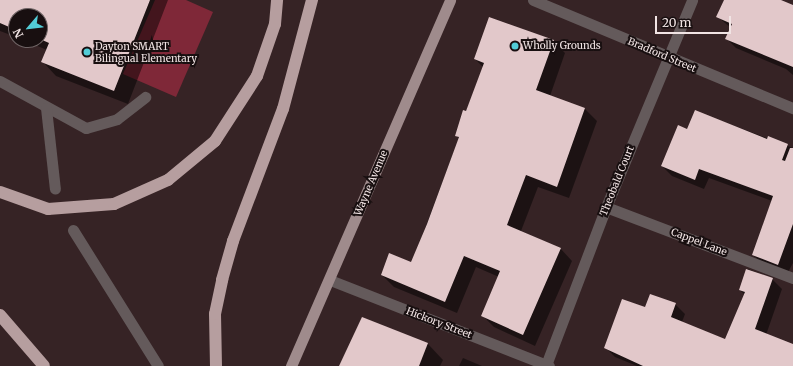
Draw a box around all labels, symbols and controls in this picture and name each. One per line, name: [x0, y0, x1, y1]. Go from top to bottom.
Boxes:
north arrow: [8, 8, 48, 48]
scale bar: [657, 8, 733, 34]
text: 20 m: [662, 15, 691, 30]
text: N: [10, 26, 27, 40]
street label: Bradford Street: [626, 35, 698, 75]
place label: Dayton SMART Bilingual Elementary: [95, 40, 197, 64]
place label: Wholly Grounds: [523, 40, 601, 52]
marker: Wholly Grounds: [510, 41, 520, 51]
marker: Dayton SMART Bilingual Elementary: [82, 47, 92, 57]
street label: Theobald Court: [597, 144, 637, 218]
street label: Wayne Avenue: [352, 148, 390, 218]
street label: Cappel Lane: [669, 226, 729, 258]
street label: Hickory Street: [404, 305, 474, 341]

